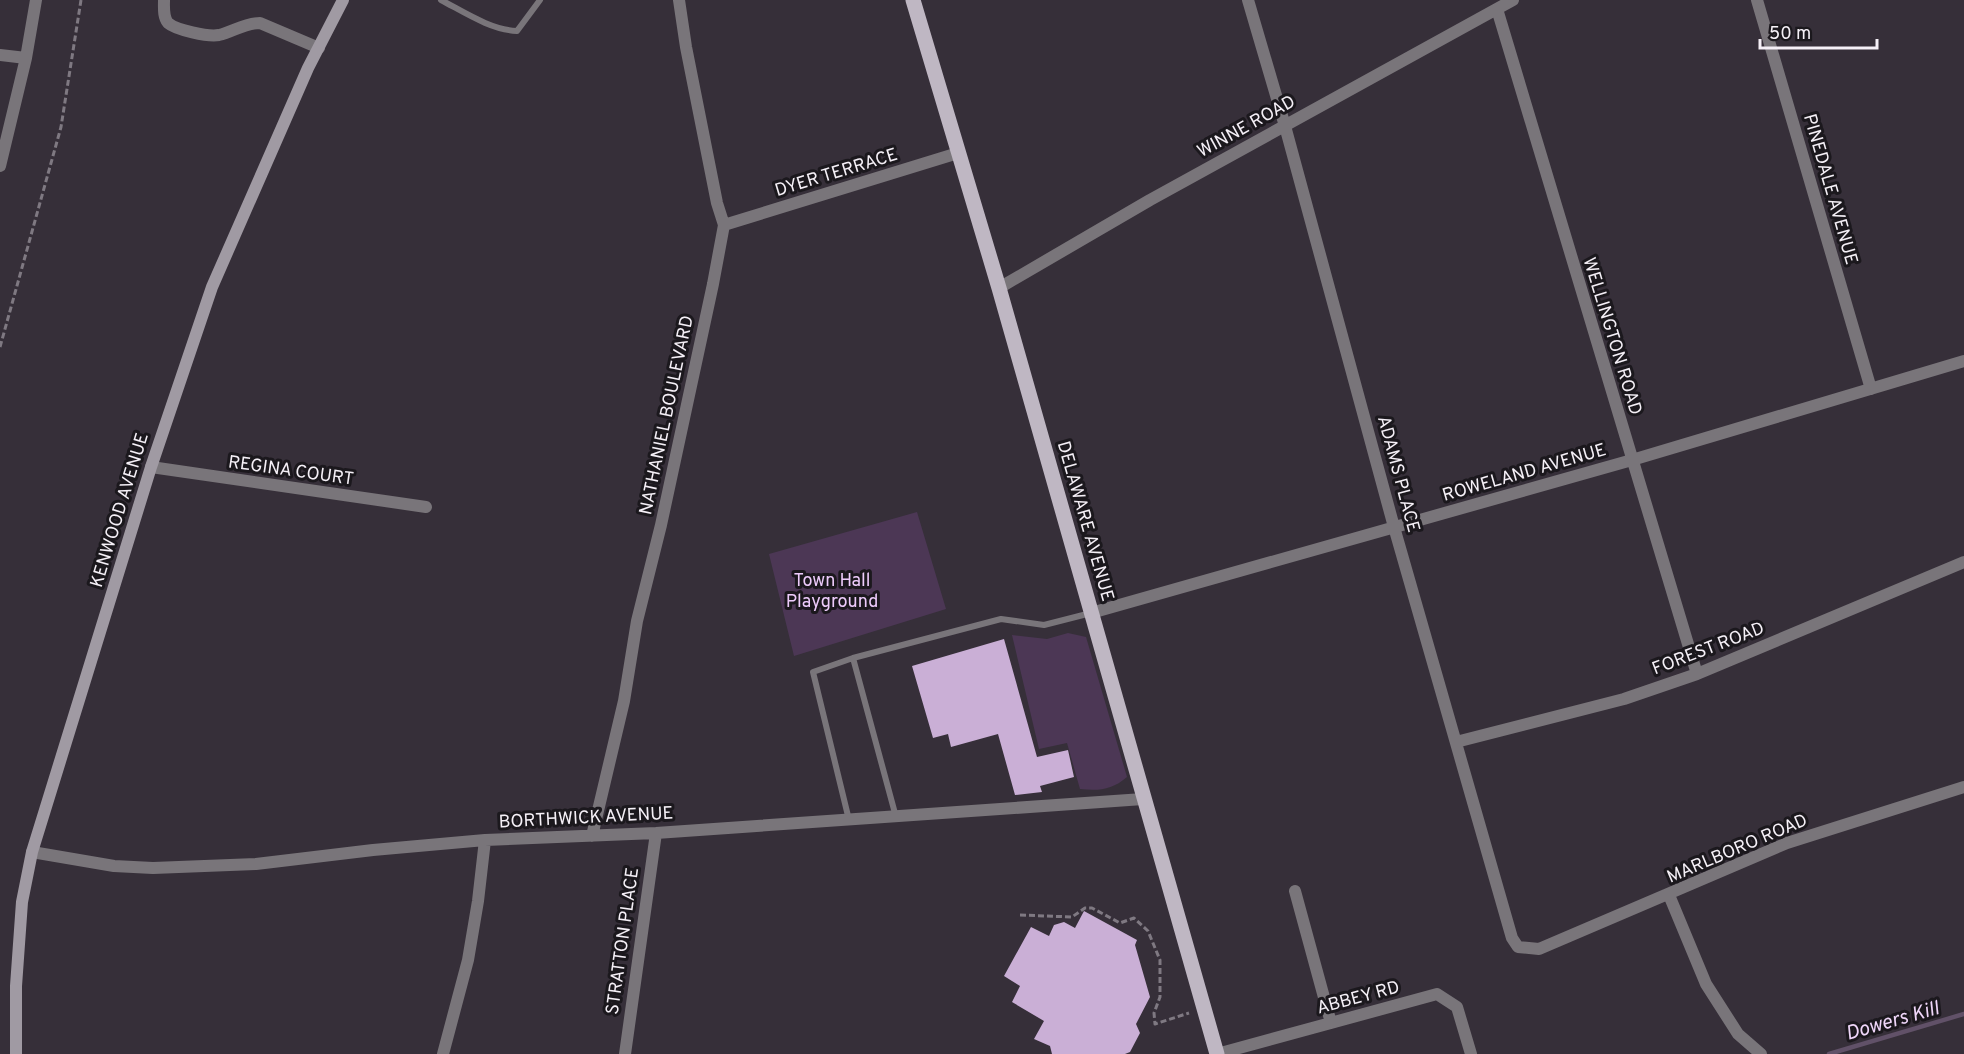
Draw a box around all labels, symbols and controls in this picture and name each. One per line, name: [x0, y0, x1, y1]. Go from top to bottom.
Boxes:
scale bar: [1760, 12, 1877, 50]
text: 50 m: [1769, 23, 1811, 46]
street label: WINNE ROAD: [1194, 91, 1300, 164]
street label: PINEDALE AVENUE: [1797, 111, 1862, 268]
street label: DYER TERRACE: [772, 144, 901, 203]
street label: WELLINGTON ROAD: [1577, 255, 1647, 418]
street label: NATHANIEL BOULEVARD: [635, 313, 700, 517]
street label: ADAMS PLACE: [1371, 413, 1424, 535]
street label: KENWOOD AVENUE: [86, 430, 155, 591]
street label: DELAWARE AVENUE: [1051, 439, 1118, 604]
street label: ROWELAND AVENUE: [1440, 439, 1609, 508]
street label: REGINA COURT: [226, 451, 355, 492]
park label: Town Hall Playground: [786, 570, 878, 614]
street label: FOREST ROAD: [1649, 617, 1768, 681]
street label: BORTHWICK AVENUE: [498, 802, 674, 835]
street label: MARLBORO ROAD: [1664, 809, 1811, 889]
street label: STRATTON PLACE: [602, 866, 645, 1016]
street label: ABBEY RD: [1314, 976, 1402, 1021]
water label: Dowers Kill: [1843, 996, 1943, 1048]

